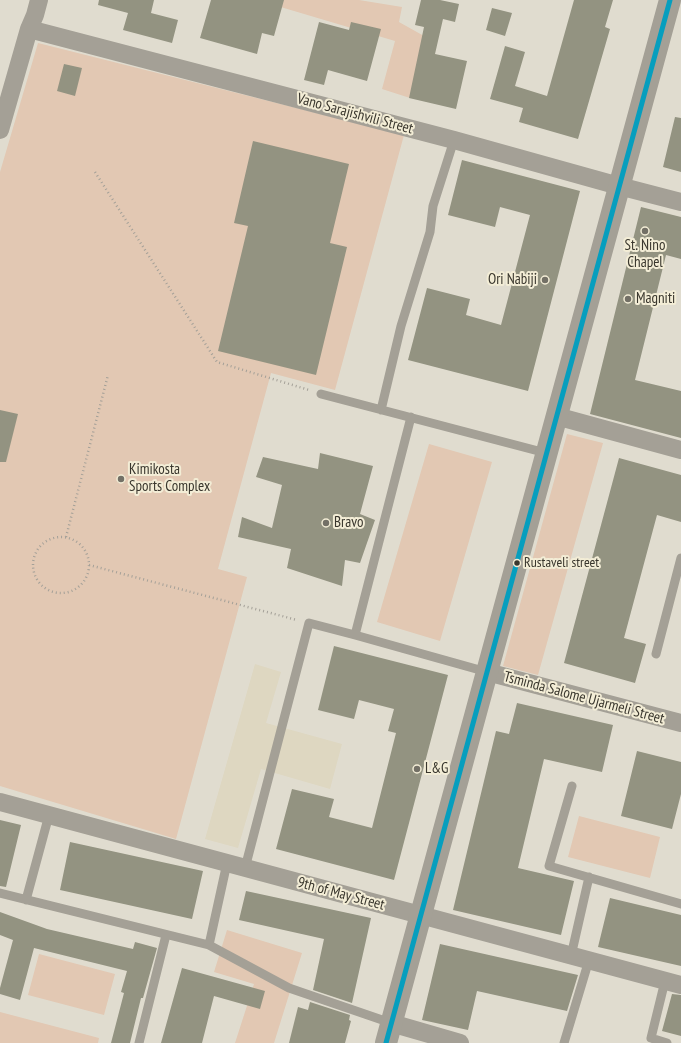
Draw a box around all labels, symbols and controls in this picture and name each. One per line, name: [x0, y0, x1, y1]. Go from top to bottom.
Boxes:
street label: Vano Sarajishvili Street: [295, 90, 415, 138]
marker: St. Nino Chapel: [640, 226, 650, 236]
place label: St. Nino Chapel: [625, 237, 665, 272]
place label: Ori Nabiji: [488, 271, 537, 289]
marker: Ori Nabiji: [540, 275, 550, 285]
place label: Magniti: [636, 290, 675, 308]
marker: Magniti: [623, 294, 633, 304]
place label: Kimikosta Sports Complex: [129, 461, 210, 496]
marker: Kimikosta Sports Complex: [116, 474, 126, 484]
place label: Bravo: [334, 514, 363, 532]
marker: Bravo: [321, 518, 331, 528]
place label: Rustaveli street: [524, 555, 599, 571]
marker: Rustaveli street: [512, 558, 522, 568]
street label: Tsminda Salome Ujarmeli Street: [502, 668, 666, 728]
place label: L&G: [425, 760, 448, 778]
marker: L&G: [412, 764, 422, 774]
street label: 9th of May Street: [295, 874, 387, 914]

